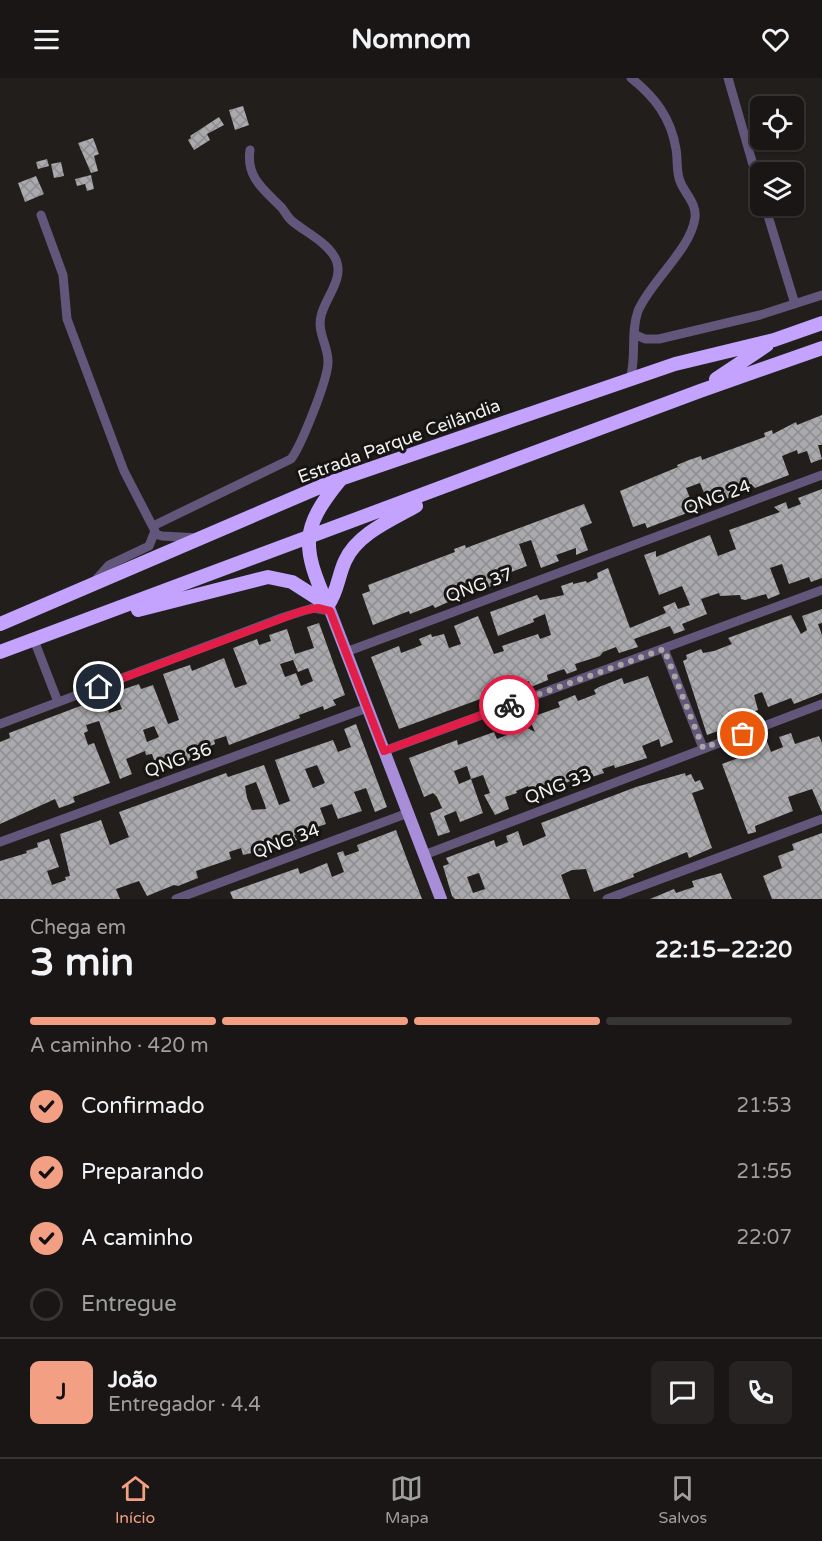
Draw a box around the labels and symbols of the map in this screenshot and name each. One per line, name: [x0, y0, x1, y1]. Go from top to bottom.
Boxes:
street label: Estrada Parque Ceilândia: [295, 394, 503, 488]
street label: QNG 24: [680, 475, 754, 519]
street label: QNG 37: [442, 563, 516, 607]
pin: [73, 661, 124, 712]
courier: [479, 675, 539, 735]
pin: [717, 708, 768, 759]
street label: QNG 36: [141, 738, 215, 782]
street label: QNG 33: [521, 763, 595, 809]
street label: QNG 34: [249, 819, 323, 863]

